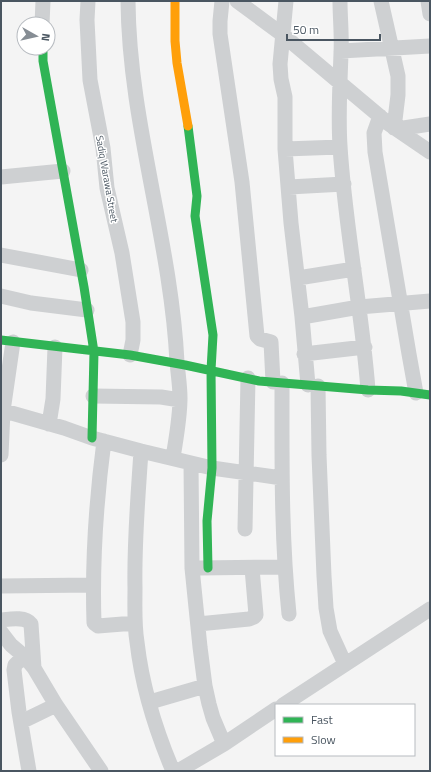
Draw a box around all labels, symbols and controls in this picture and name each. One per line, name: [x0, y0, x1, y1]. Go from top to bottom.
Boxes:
north arrow: [16, 16, 56, 56]
scale bar: [287, 16, 380, 42]
text: 50 m: [293, 20, 319, 39]
text: N: [37, 33, 54, 42]
street label: Sadiq Warawa Street: [92, 134, 122, 224]
legend: [275, 704, 415, 756]
text: Fast: [311, 710, 334, 729]
text: Slow: [311, 730, 336, 749]

